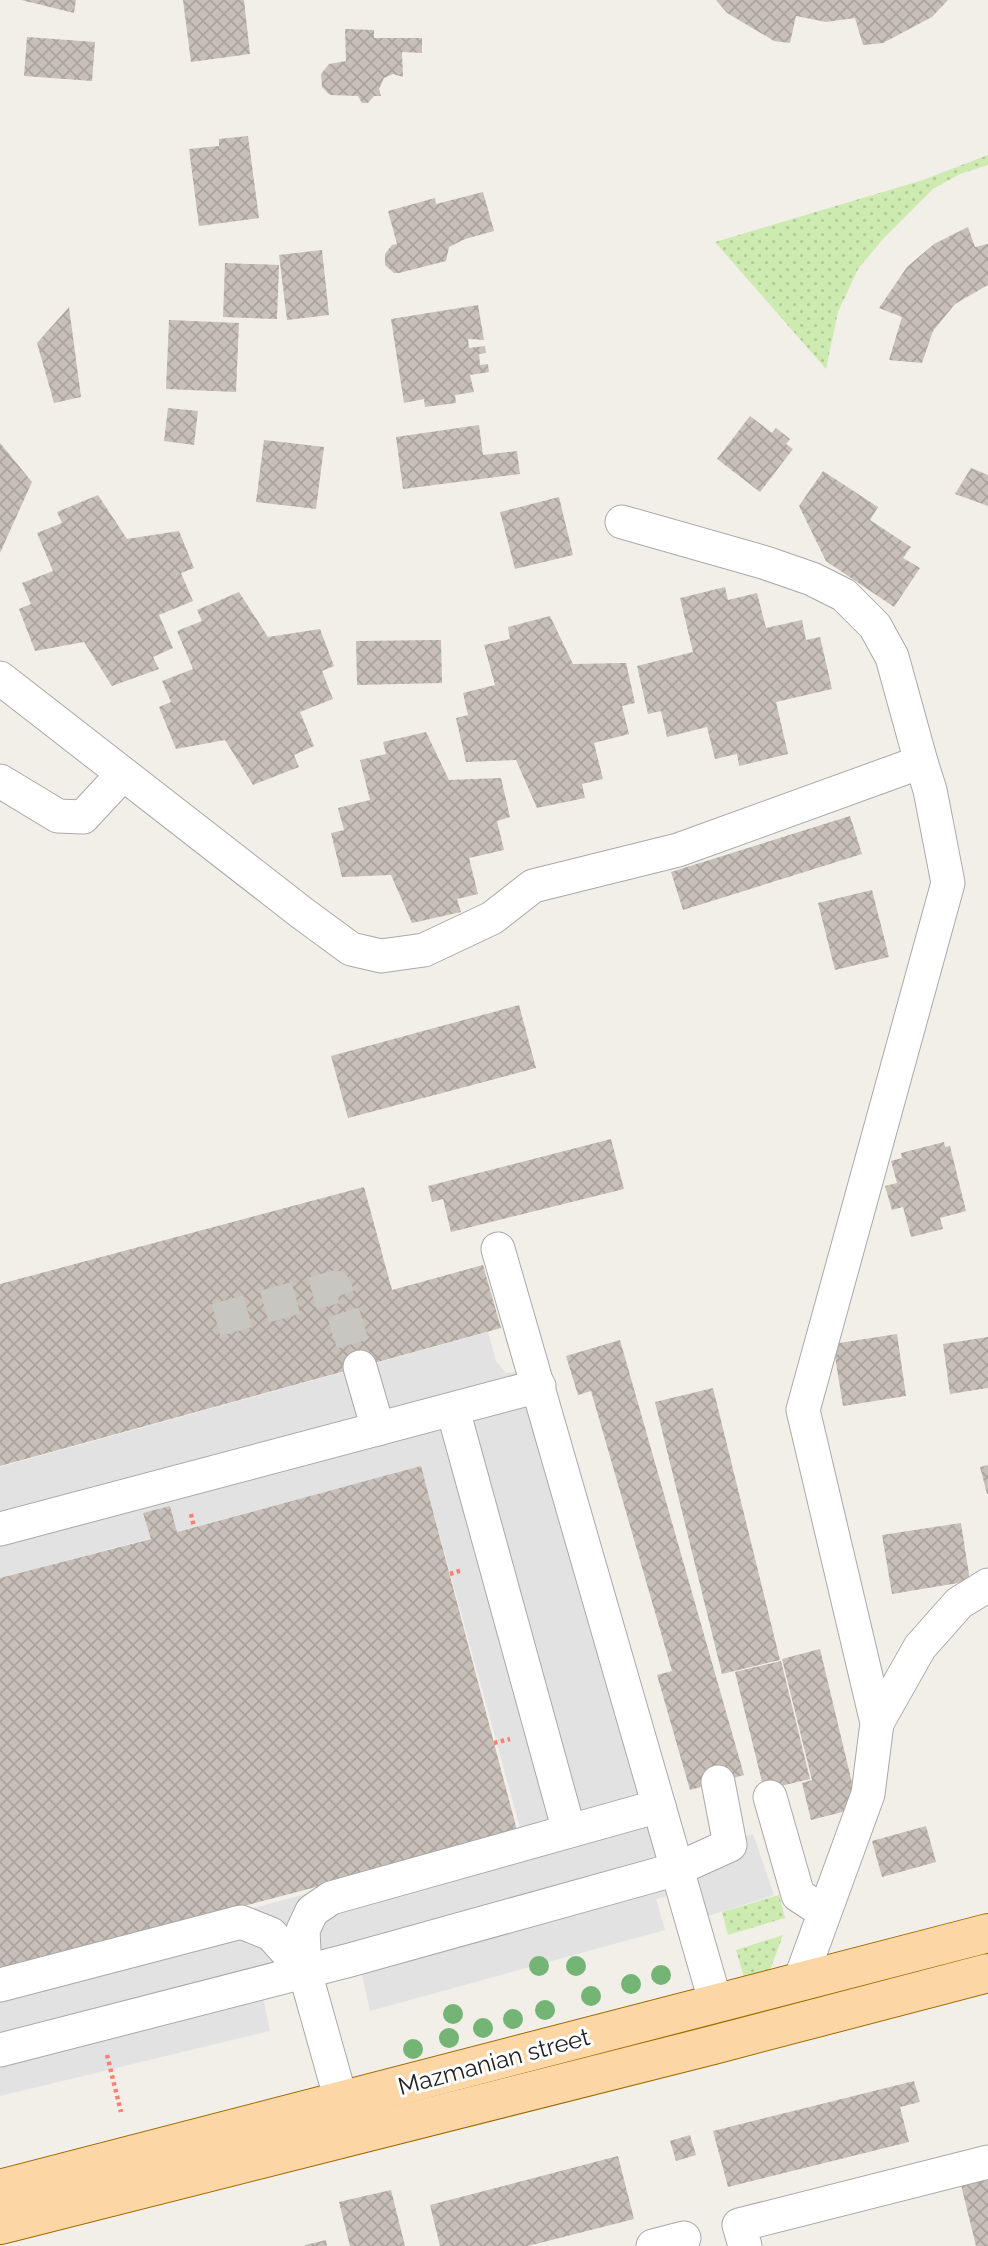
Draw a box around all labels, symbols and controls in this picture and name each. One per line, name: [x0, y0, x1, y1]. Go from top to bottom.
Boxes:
street label: Mazmanian street: [395, 2022, 593, 2101]

